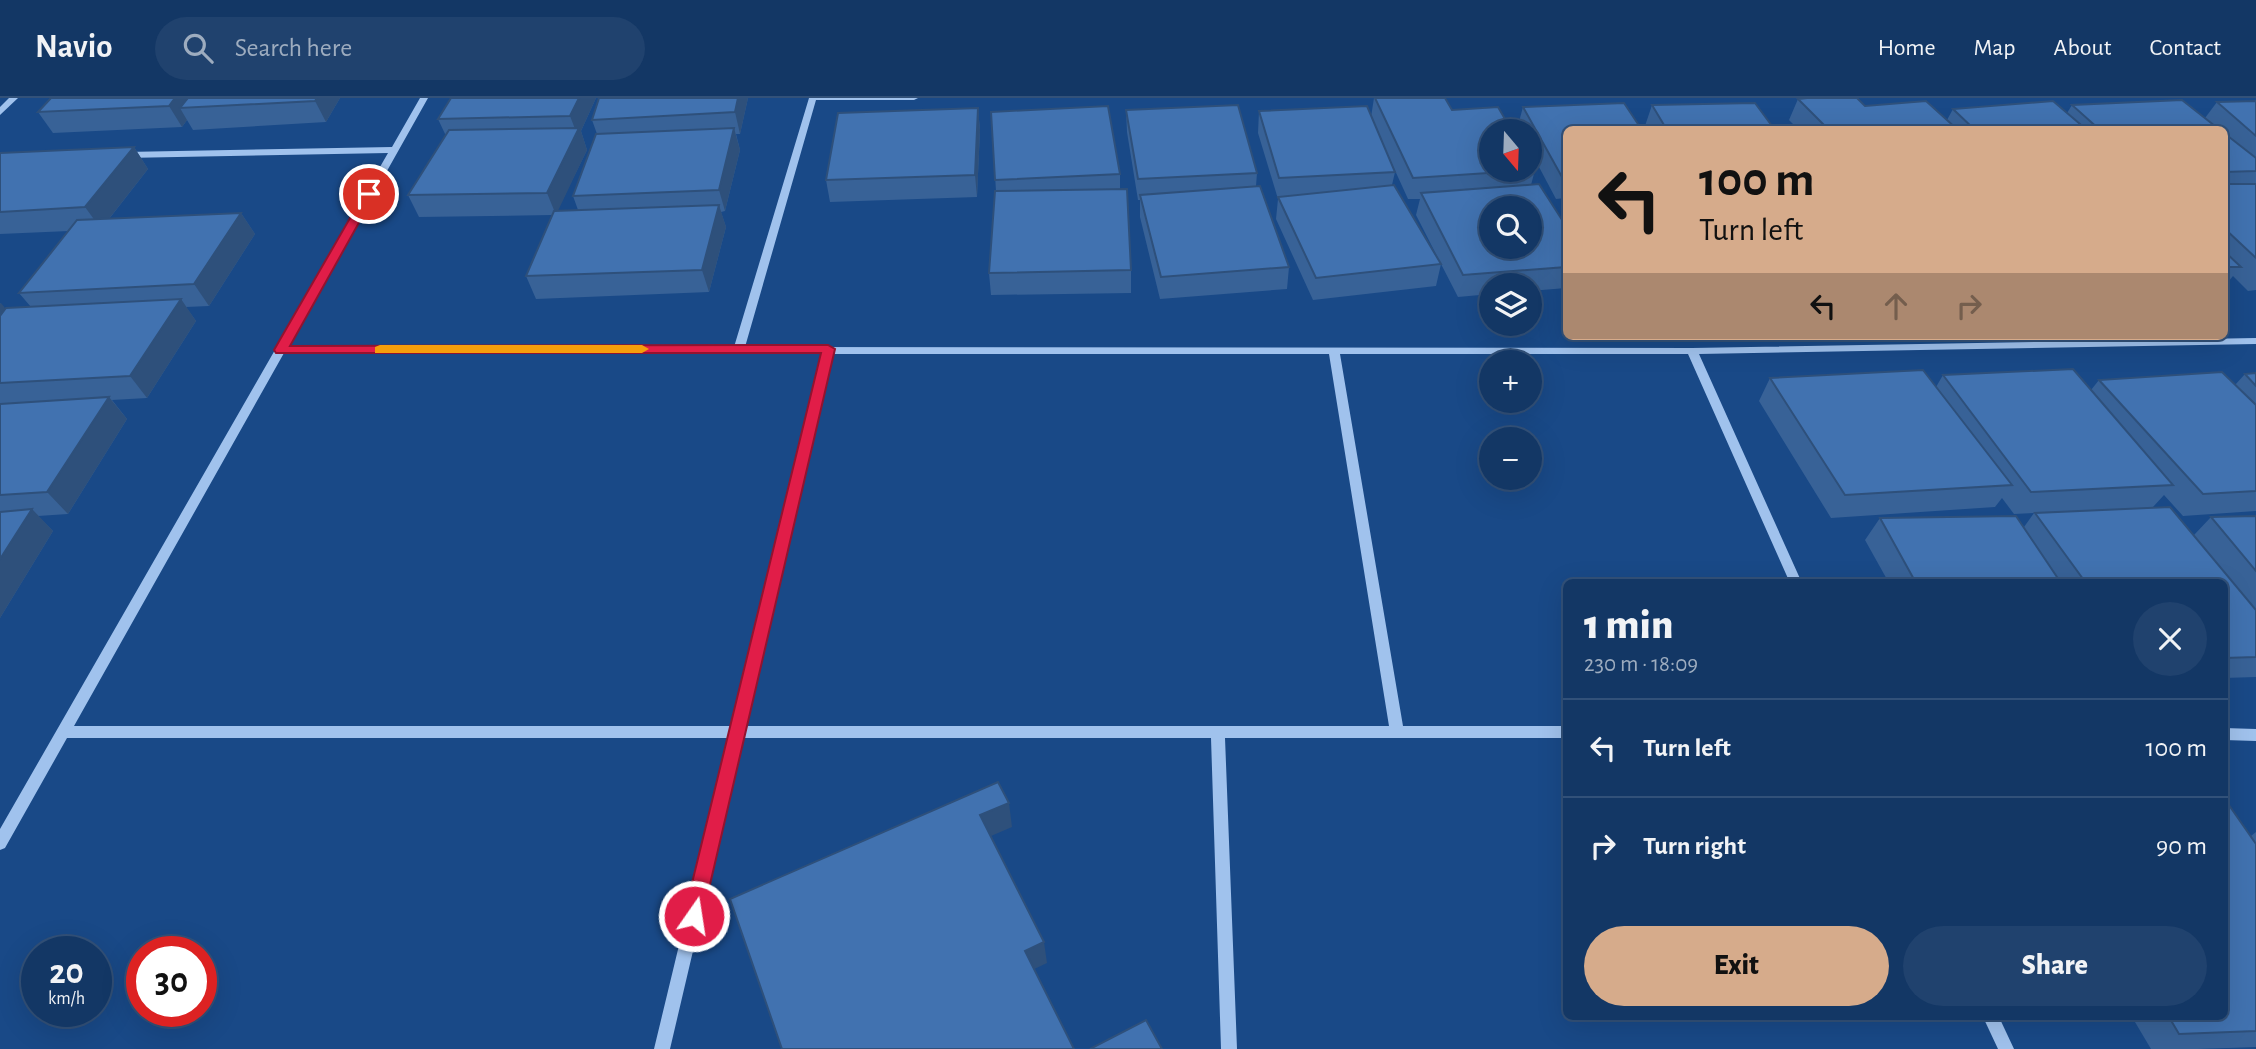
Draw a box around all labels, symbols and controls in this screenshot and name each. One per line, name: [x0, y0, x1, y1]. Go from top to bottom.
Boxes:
search box: [155, 17, 645, 80]
icon: search: [179, 29, 217, 67]
text: Navio: [35, 31, 113, 64]
text: Search here: [235, 35, 352, 61]
text: Home: [1878, 36, 1936, 60]
text: Map: [1974, 36, 2016, 60]
text: About: [2054, 36, 2111, 60]
text: Contact: [2149, 36, 2221, 60]
north arrow: [1479, 119, 1542, 182]
map controls: [1479, 119, 1542, 490]
icon: left: [1584, 154, 1675, 245]
text: 100 m: [1699, 156, 1815, 205]
pin: [339, 164, 399, 224]
icon: arrive: [350, 175, 388, 213]
button: search: [1479, 196, 1542, 259]
text: Turn left: [1699, 214, 1803, 246]
button: layers: [1479, 273, 1542, 336]
icon: left: [1804, 287, 1842, 325]
icon: ahead: [1877, 287, 1915, 325]
icon: right: [1950, 287, 1988, 325]
button: +: [1479, 350, 1542, 413]
button: −: [1479, 427, 1542, 490]
button: close: [2133, 602, 2207, 676]
text: 1 min: [1584, 604, 1673, 646]
text: 230 m · 18:09: [1584, 653, 1698, 676]
icon: left: [1584, 729, 1622, 767]
text: Turn left: [1643, 735, 1731, 761]
text: 100 m: [2146, 735, 2207, 761]
icon: right: [1584, 827, 1622, 865]
text: Turn right: [1643, 833, 1746, 859]
text: 90 m: [2156, 833, 2207, 859]
position arrow: [657, 879, 731, 953]
button: Exit: [1584, 926, 1889, 1006]
button: Share: [1903, 926, 2207, 1006]
speed limit sign: 30: [126, 936, 217, 1027]
text: 20: [49, 955, 84, 990]
text: km/h: [48, 990, 85, 1008]

